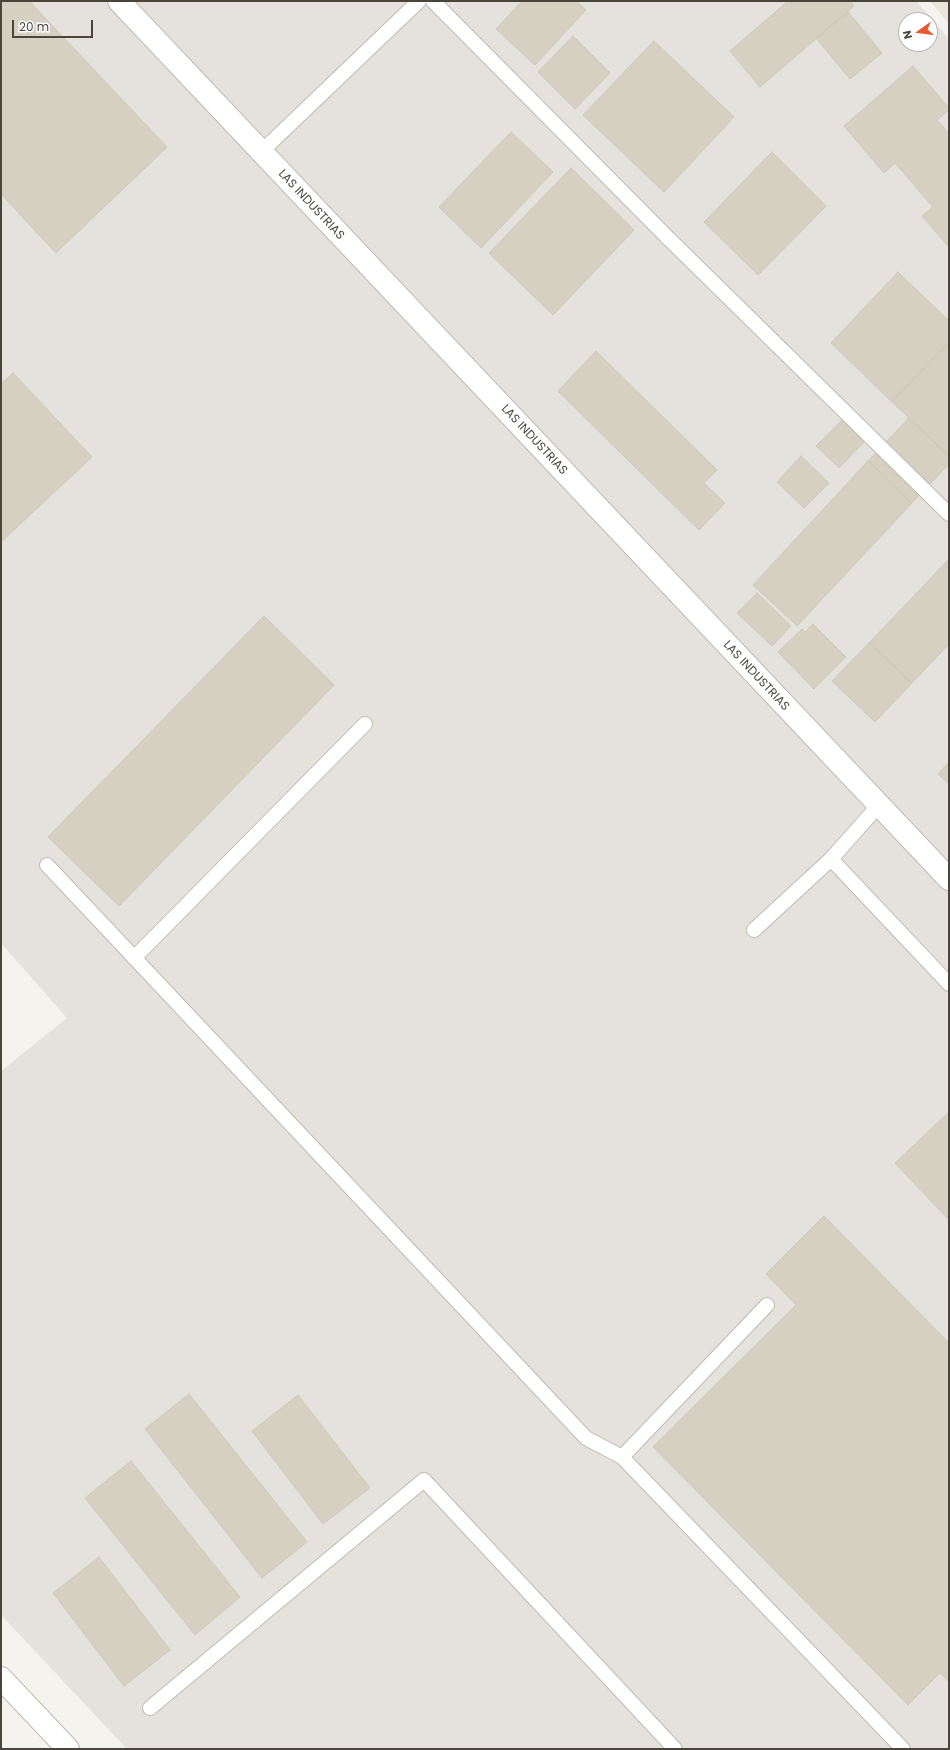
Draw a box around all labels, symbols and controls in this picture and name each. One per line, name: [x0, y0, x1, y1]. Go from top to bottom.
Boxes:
scale bar: [14, 12, 95, 38]
north arrow: [898, 12, 938, 52]
text: 20 m: [19, 18, 49, 35]
text: N: [899, 29, 916, 41]
street label: LAS INDUSTRIAS: [275, 167, 347, 243]
street label: LAS INDUSTRIAS: [498, 402, 570, 478]
street label: LAS INDUSTRIAS: [720, 638, 792, 714]

